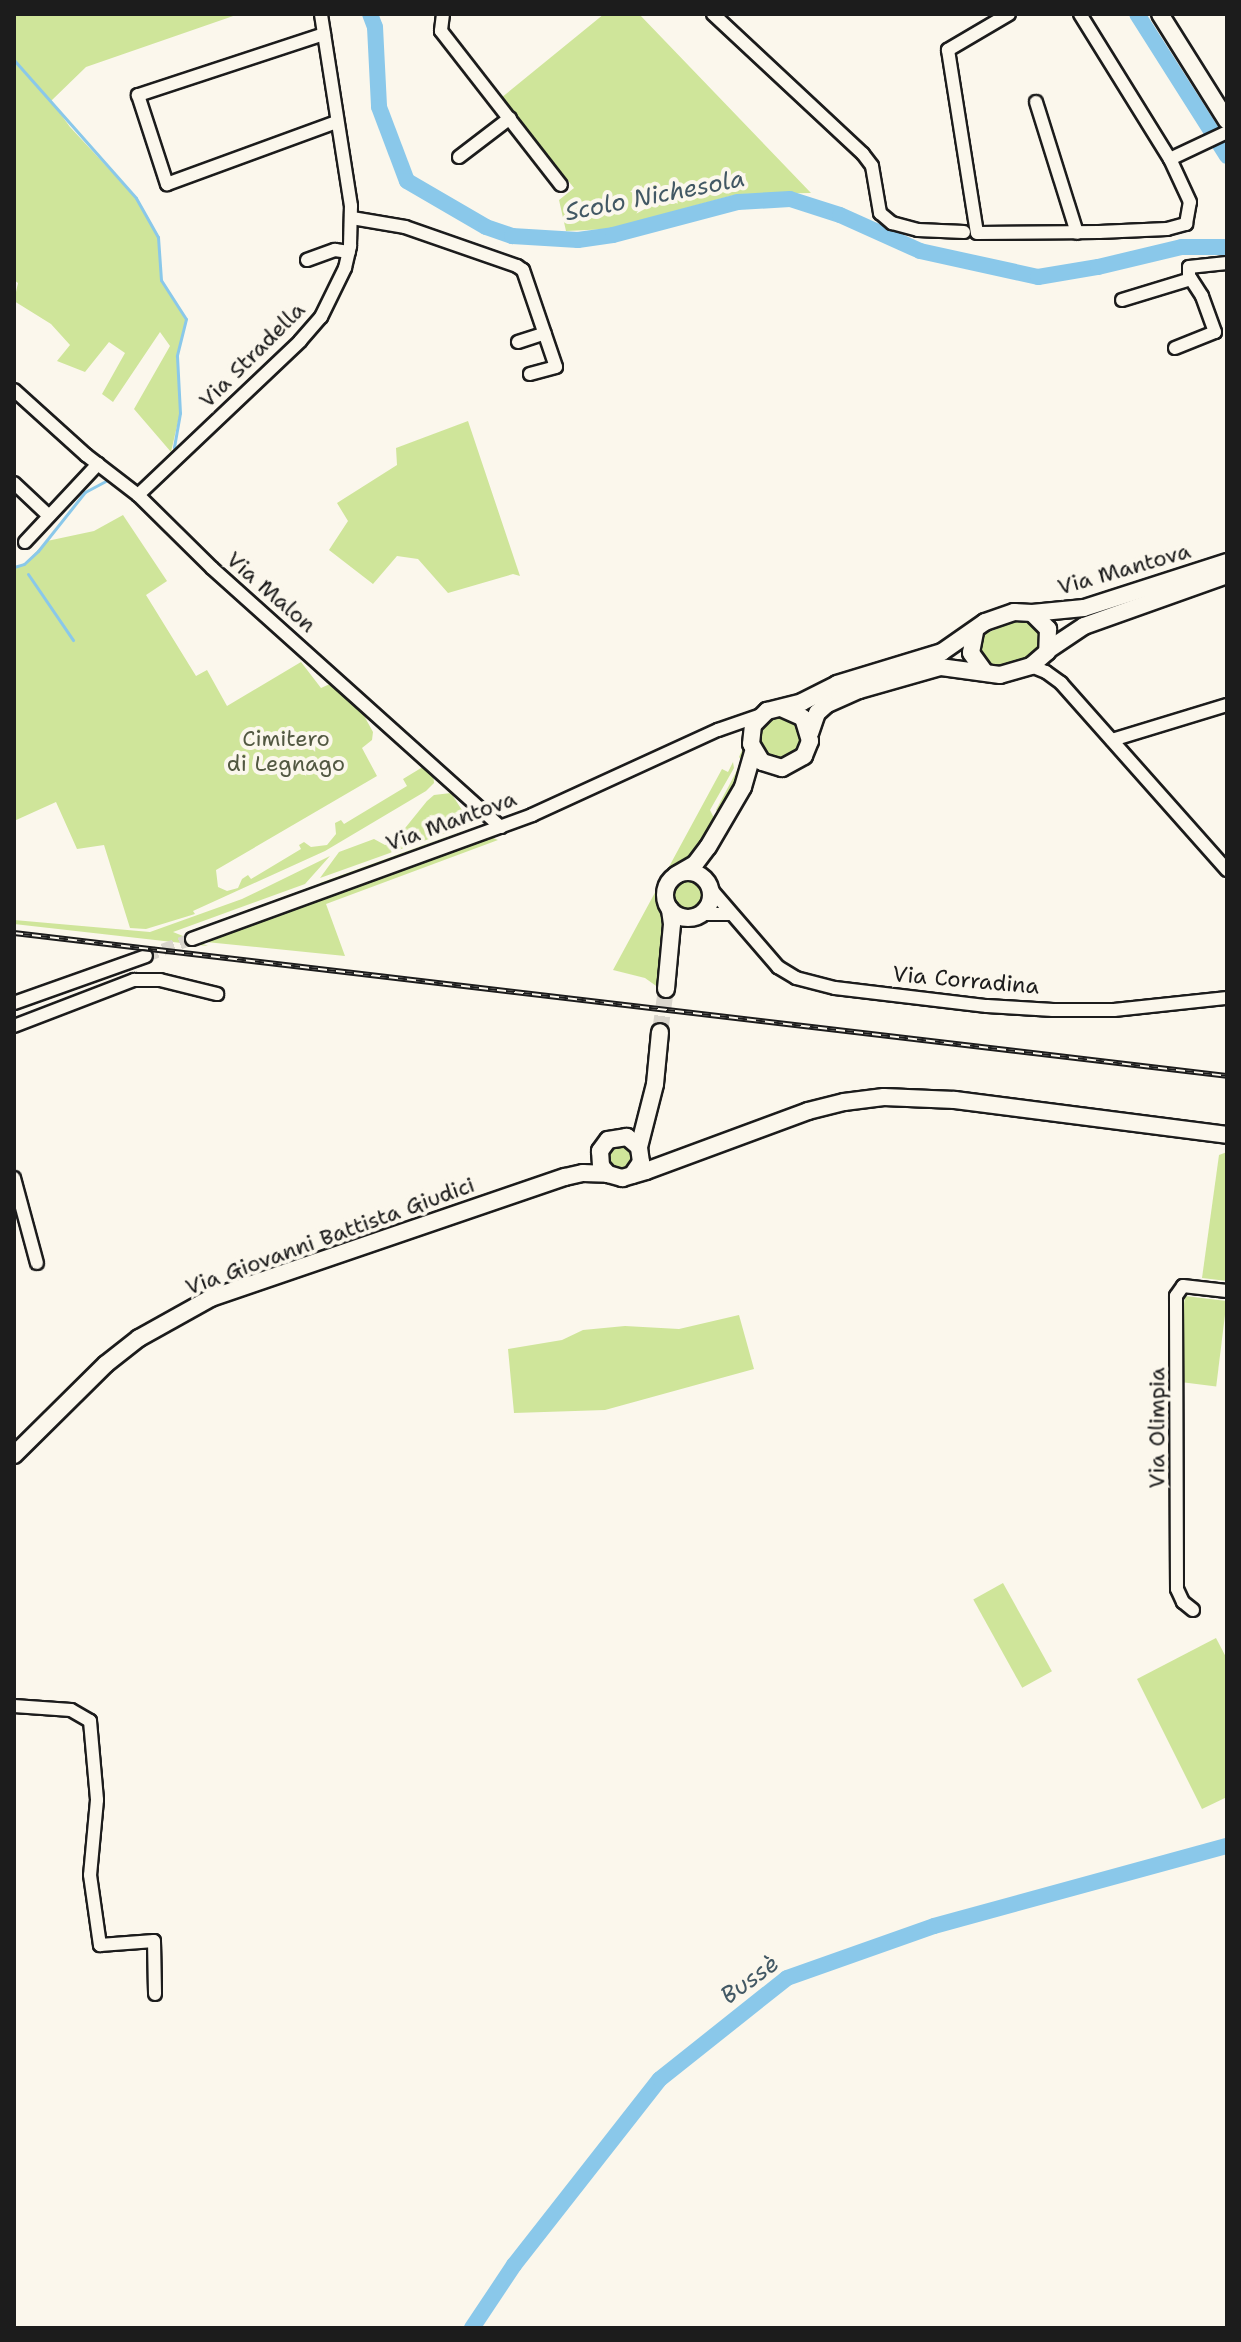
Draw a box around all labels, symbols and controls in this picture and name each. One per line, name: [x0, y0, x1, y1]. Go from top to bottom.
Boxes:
water label: Scolo Nichesola: [563, 164, 747, 228]
street label: Via Stradella: [194, 297, 310, 413]
street label: Via Mantova: [1055, 537, 1193, 601]
street label: Via Malon: [221, 546, 321, 638]
park label: Cimitero di Legnago: [227, 725, 345, 776]
street label: Via Mantova: [382, 785, 520, 857]
street label: Via Corradina: [892, 960, 1040, 1000]
street label: Via Giovanni Battista Giudici: [182, 1171, 478, 1301]
street label: Via Olimpia: [1144, 1367, 1170, 1489]
water label: Bussè: [715, 1949, 785, 2011]

